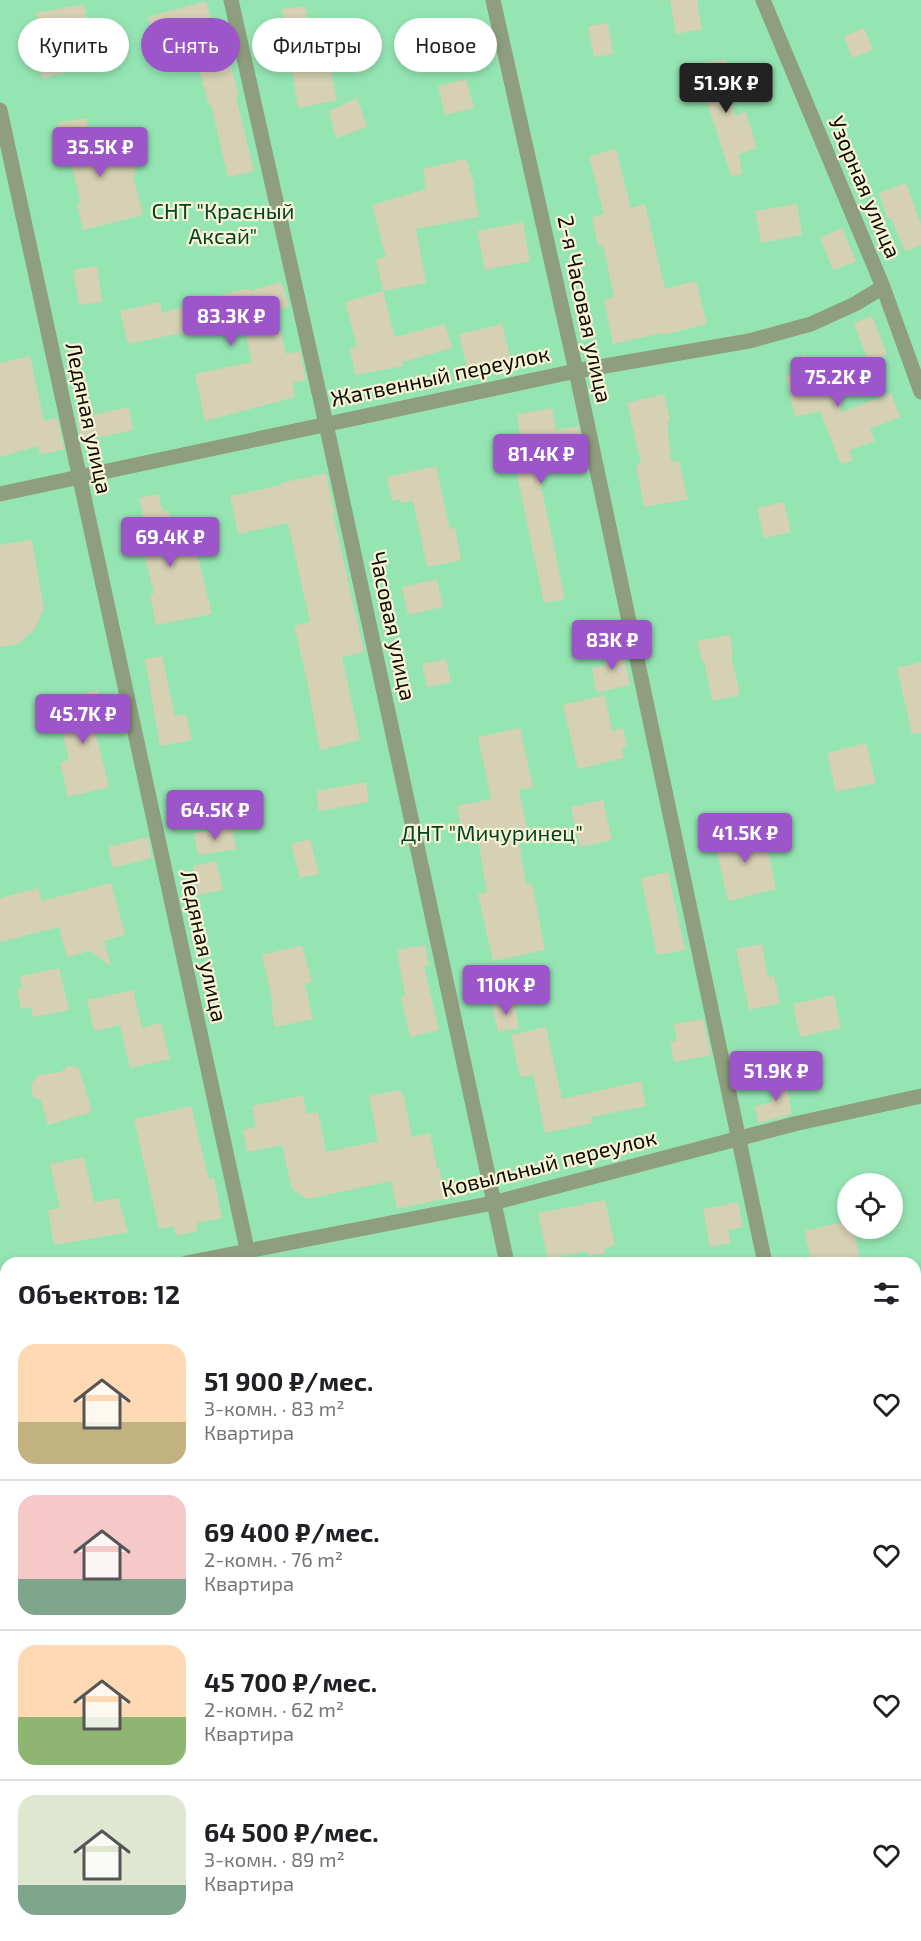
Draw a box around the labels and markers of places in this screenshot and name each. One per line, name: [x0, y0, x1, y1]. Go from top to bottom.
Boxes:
pin: 51.9K ₽: [671, 63, 781, 114]
pin: 35.5K ₽: [45, 127, 155, 178]
pin: 83.3K ₽: [176, 296, 286, 347]
pin: 75.2K ₽: [783, 357, 893, 408]
pin: 81.4K ₽: [486, 434, 596, 485]
pin: 69.4K ₽: [115, 517, 225, 568]
pin: 83K ₽: [570, 620, 654, 671]
pin: 45.7K ₽: [28, 694, 138, 745]
pin: 64.5K ₽: [160, 790, 270, 841]
pin: 41.5K ₽: [690, 813, 800, 864]
pin: 110K ₽: [457, 965, 555, 1016]
pin: 51.9K ₽: [721, 1051, 831, 1102]

